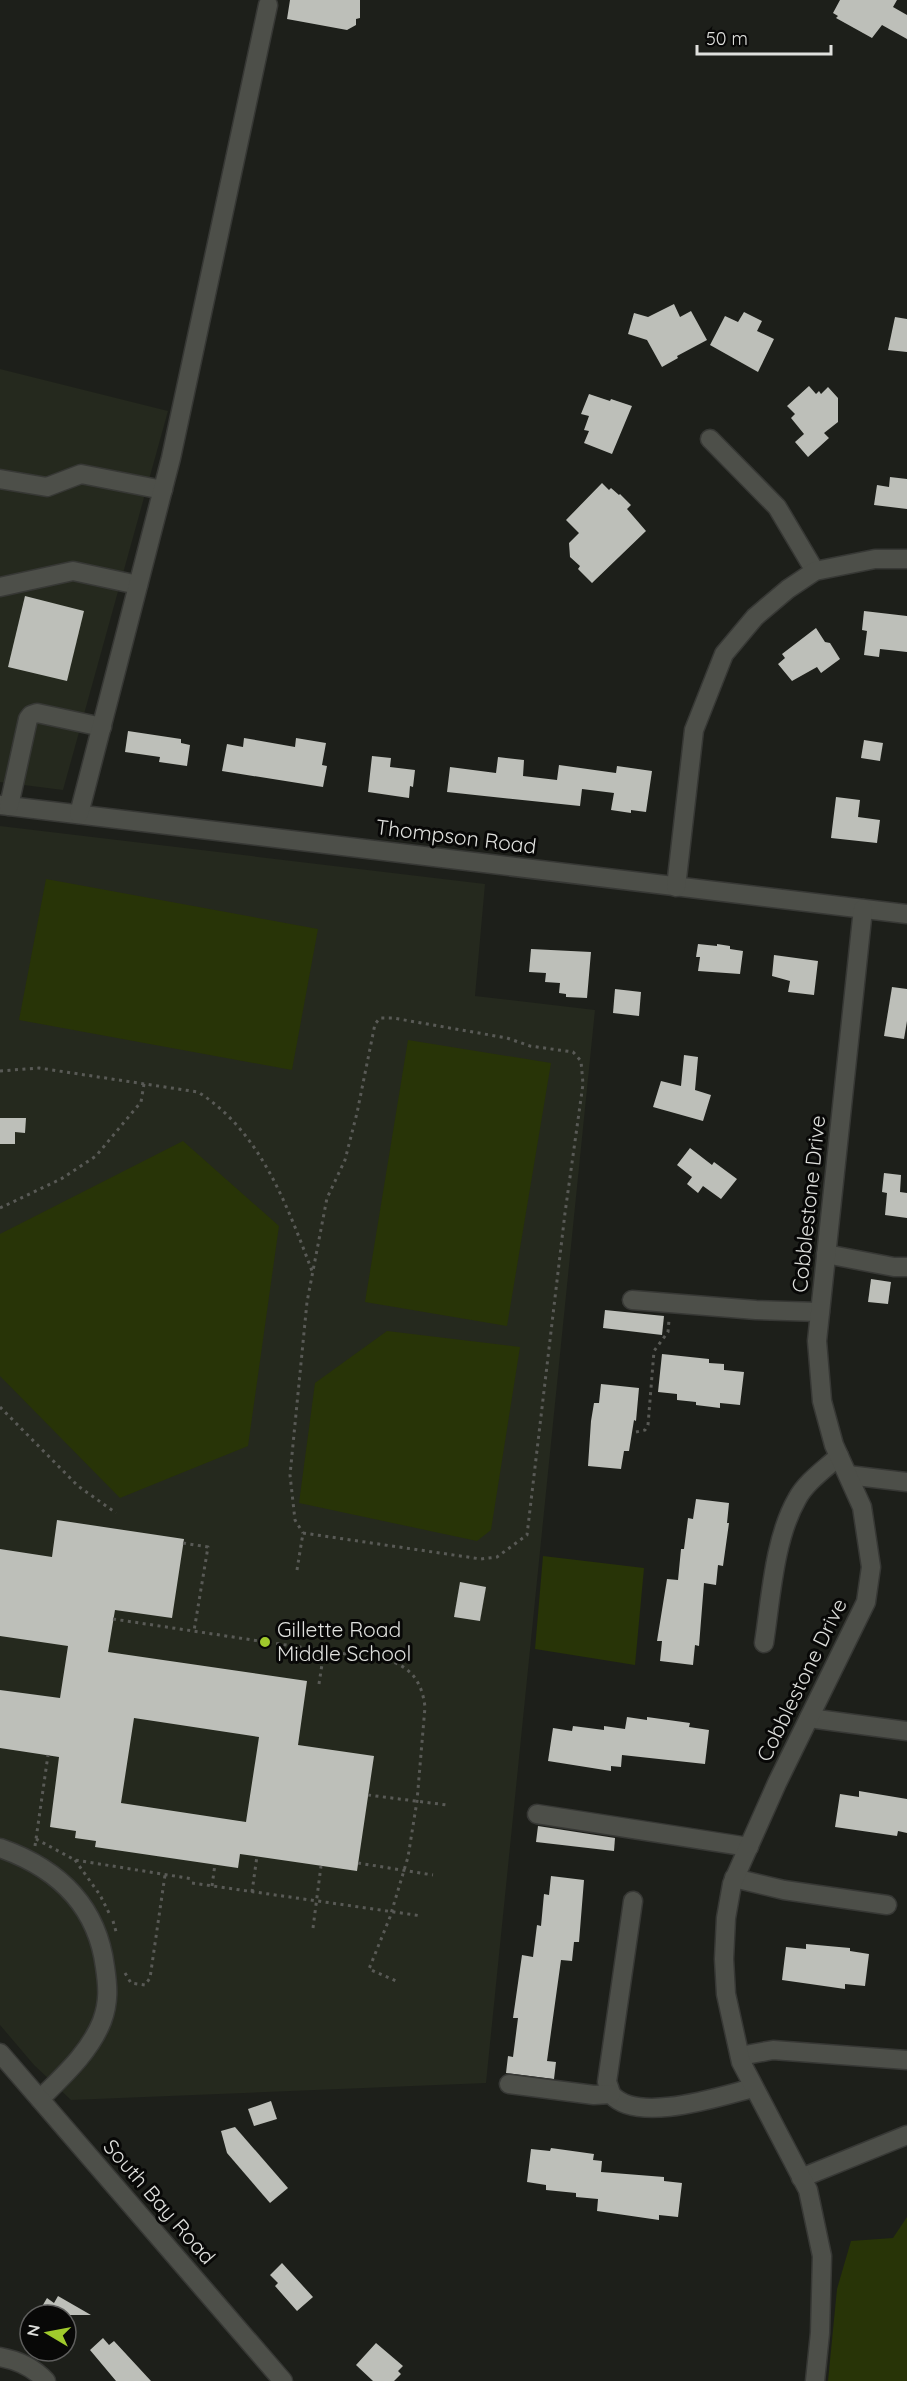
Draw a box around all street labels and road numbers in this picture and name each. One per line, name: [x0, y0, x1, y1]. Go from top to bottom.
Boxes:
street label: Thompson Road: [374, 813, 538, 859]
street label: Cobblestone Drive: [786, 1114, 830, 1294]
street label: Cobblestone Drive: [750, 1594, 852, 1765]
street label: South Bay Road: [98, 2133, 221, 2269]

